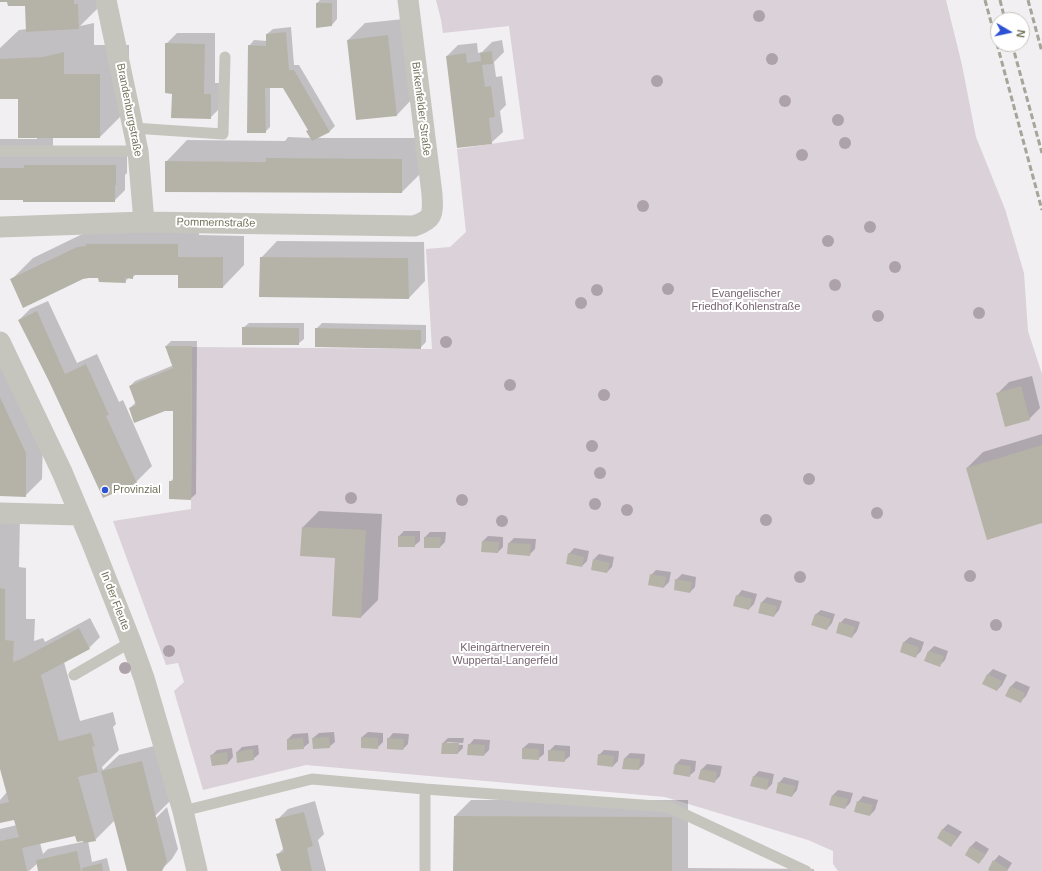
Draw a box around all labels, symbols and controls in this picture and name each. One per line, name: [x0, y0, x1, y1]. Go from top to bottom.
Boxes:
north arrow: [990, 12, 1030, 52]
text: N: [1014, 29, 1027, 39]
street label: Birkenfelder Straße: [409, 61, 433, 157]
street label: Brandenburgstraße: [113, 62, 145, 158]
street label: Pommernstraße: [176, 216, 256, 230]
park label: Evangelischer Friedhof Kohlenstraße: [692, 287, 800, 313]
place label: Provinzial: [113, 483, 161, 497]
marker: Provinzial: [100, 485, 110, 495]
street label: In der Fleute: [98, 570, 132, 632]
park label: Kleingärtnerverein Wuppertal-Langerfeld: [452, 641, 558, 667]

